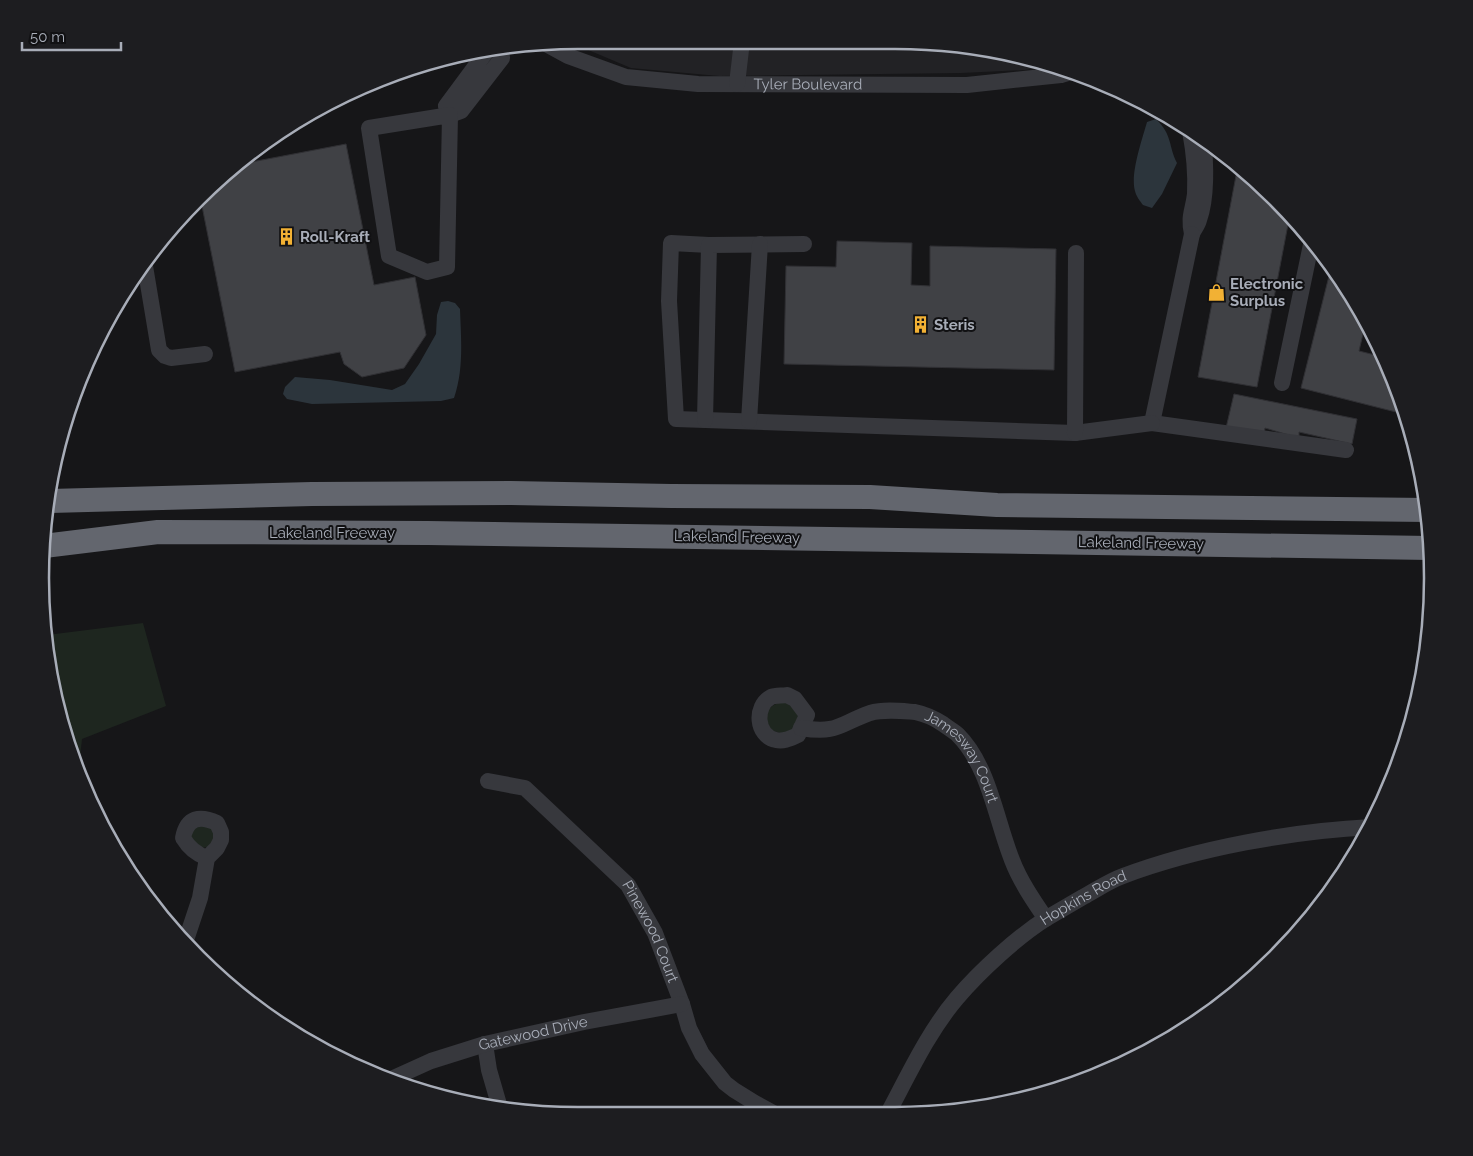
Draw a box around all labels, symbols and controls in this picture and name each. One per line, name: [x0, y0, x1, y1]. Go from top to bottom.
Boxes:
scale bar: [22, 20, 121, 52]
text: 50 m: [30, 28, 65, 46]
street label: Tyler Boulevard: [754, 75, 862, 94]
building icon: Roll-Kraft: [276, 227, 296, 247]
place label: Roll-Kraft: [300, 228, 370, 246]
place label: Electronic Surplus: [1230, 275, 1304, 310]
shop icon: Electronic Surplus: [1206, 283, 1226, 303]
building icon: Steris: [910, 315, 930, 335]
place label: Steris: [934, 316, 975, 334]
street label: Lakeland Freeway: [269, 524, 395, 542]
street label: Lakeland Freeway: [674, 527, 800, 547]
street label: Lakeland Freeway: [1078, 533, 1204, 553]
street label: Jamesway Court: [922, 707, 1002, 805]
street label: Hopkins Road: [1037, 867, 1129, 929]
street label: Pinewood Court: [618, 877, 682, 985]
street label: Gatewood Drive: [476, 1012, 590, 1054]

